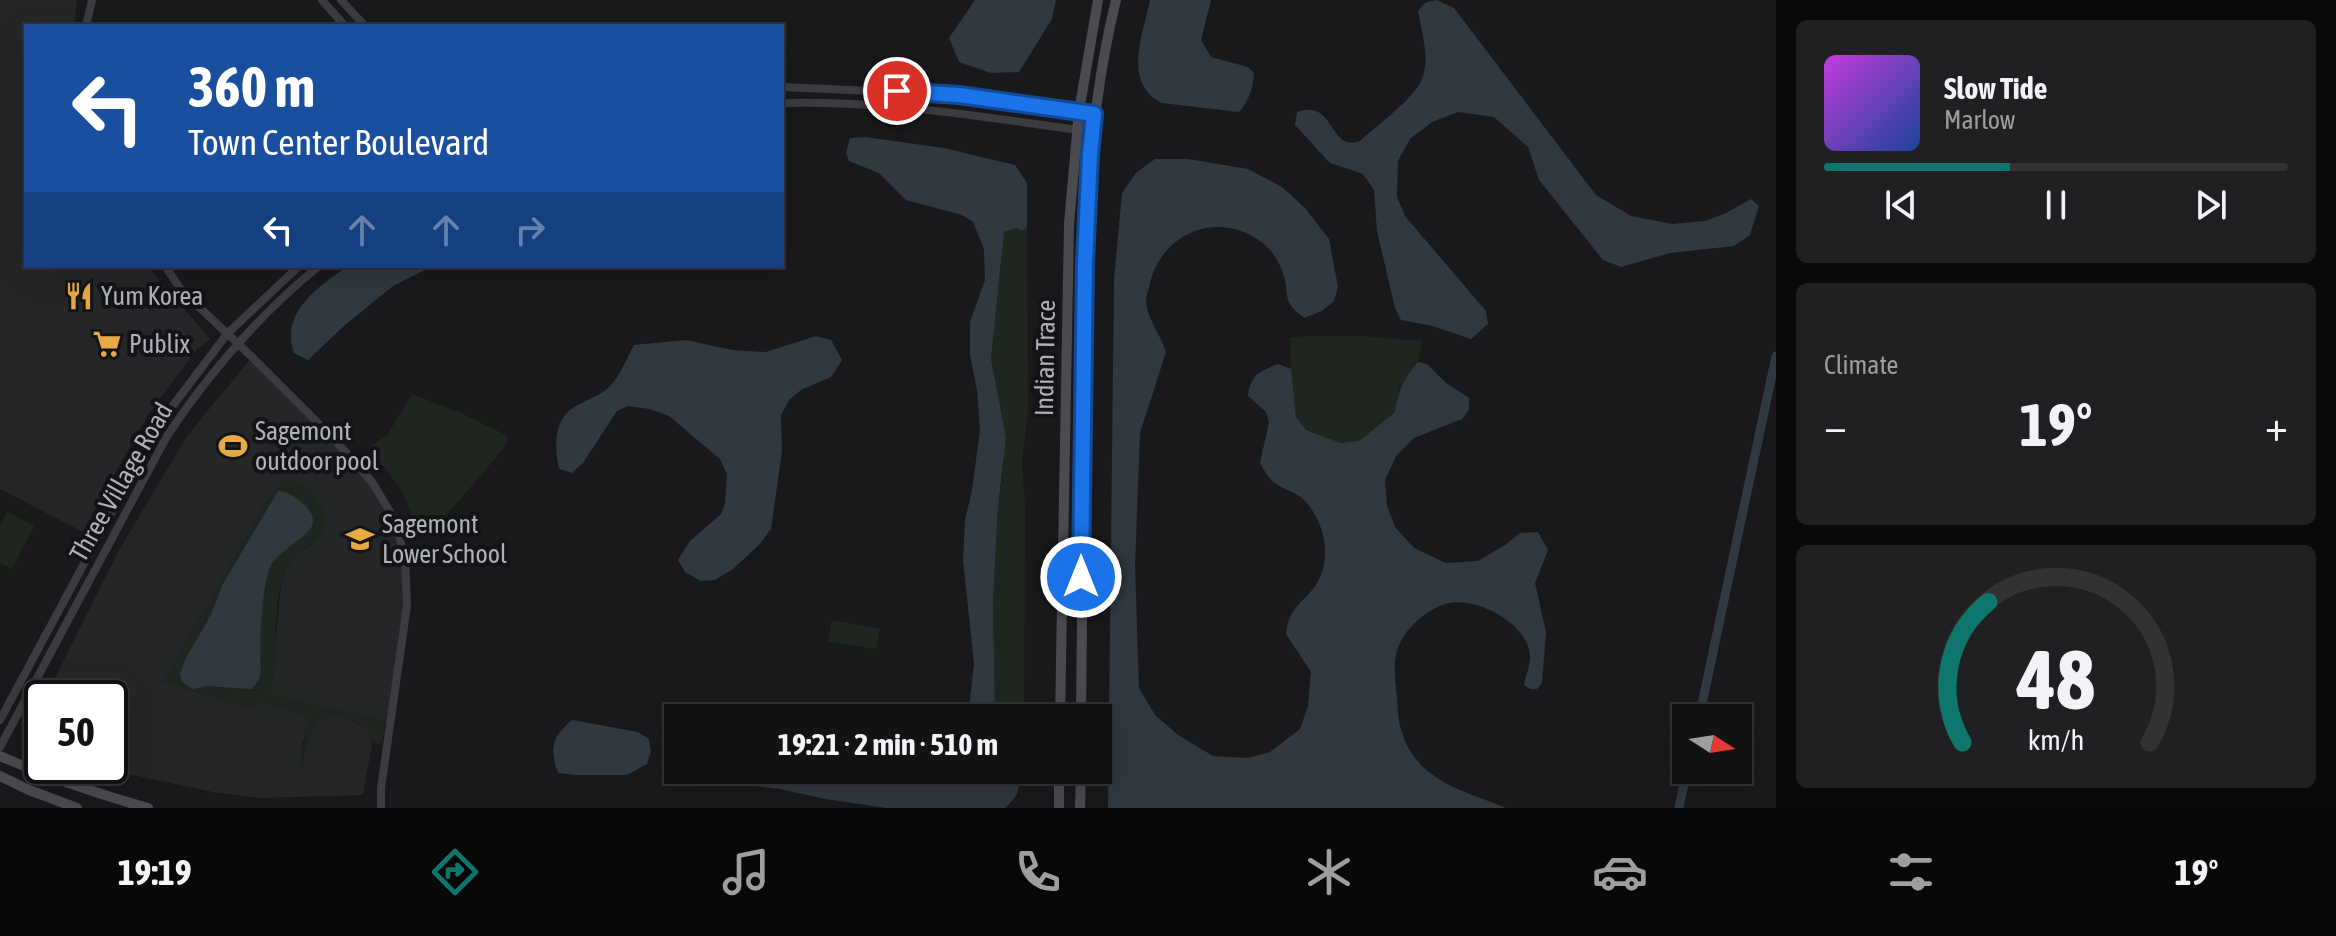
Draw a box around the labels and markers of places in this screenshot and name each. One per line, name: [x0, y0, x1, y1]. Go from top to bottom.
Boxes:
pin: [863, 57, 931, 125]
restaurant icon: Yum Korea: [64, 281, 94, 311]
place label: Yum Korea: [101, 281, 203, 311]
supermarket icon: Publix: [92, 329, 122, 359]
place label: Publix: [129, 329, 190, 359]
place label: Sagemont outdoor pool: [255, 416, 379, 476]
sports icon: Sagemont outdoor pool: [218, 431, 248, 461]
place label: Sagemont Lower School: [382, 509, 507, 569]
school or university icon: Sagemont Lower School: [345, 524, 375, 554]

